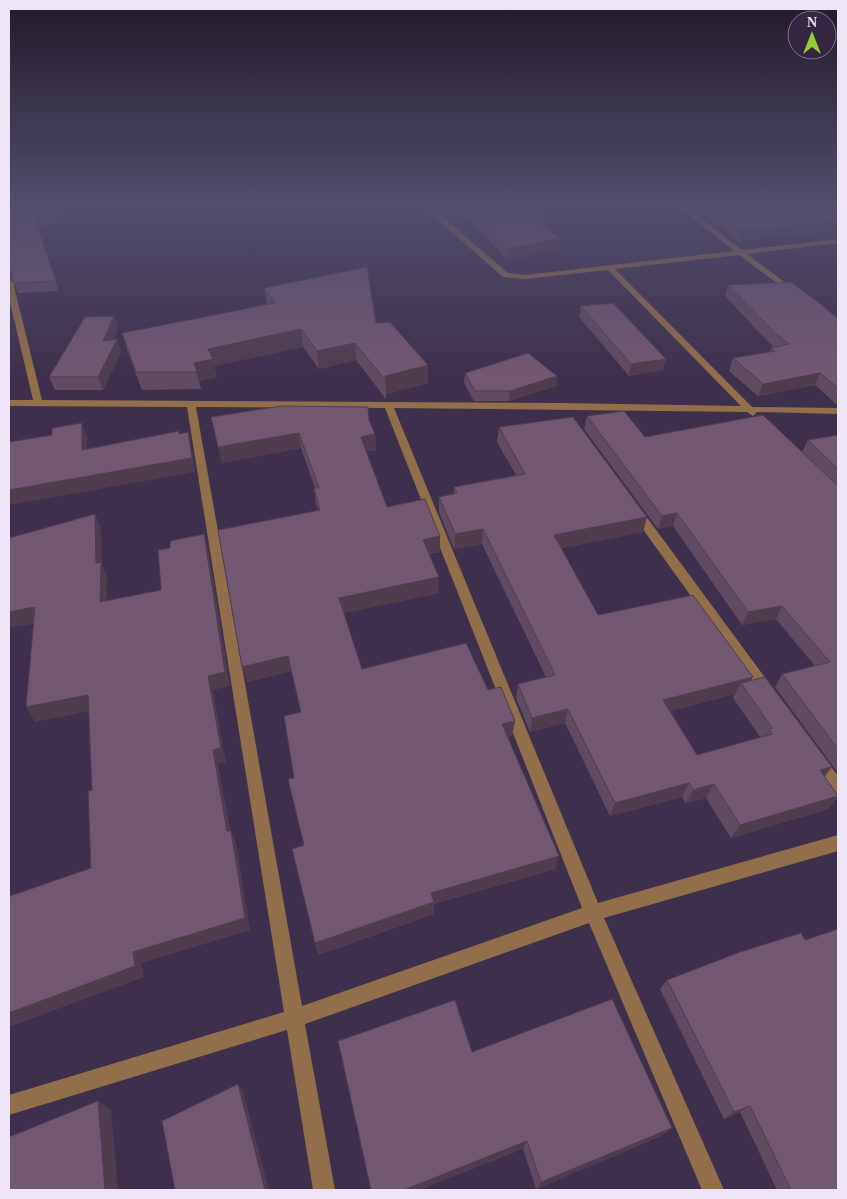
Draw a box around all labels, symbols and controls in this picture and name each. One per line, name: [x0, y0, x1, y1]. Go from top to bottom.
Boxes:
north arrow: [787, 10, 837, 60]
text: N: [807, 15, 817, 30]

